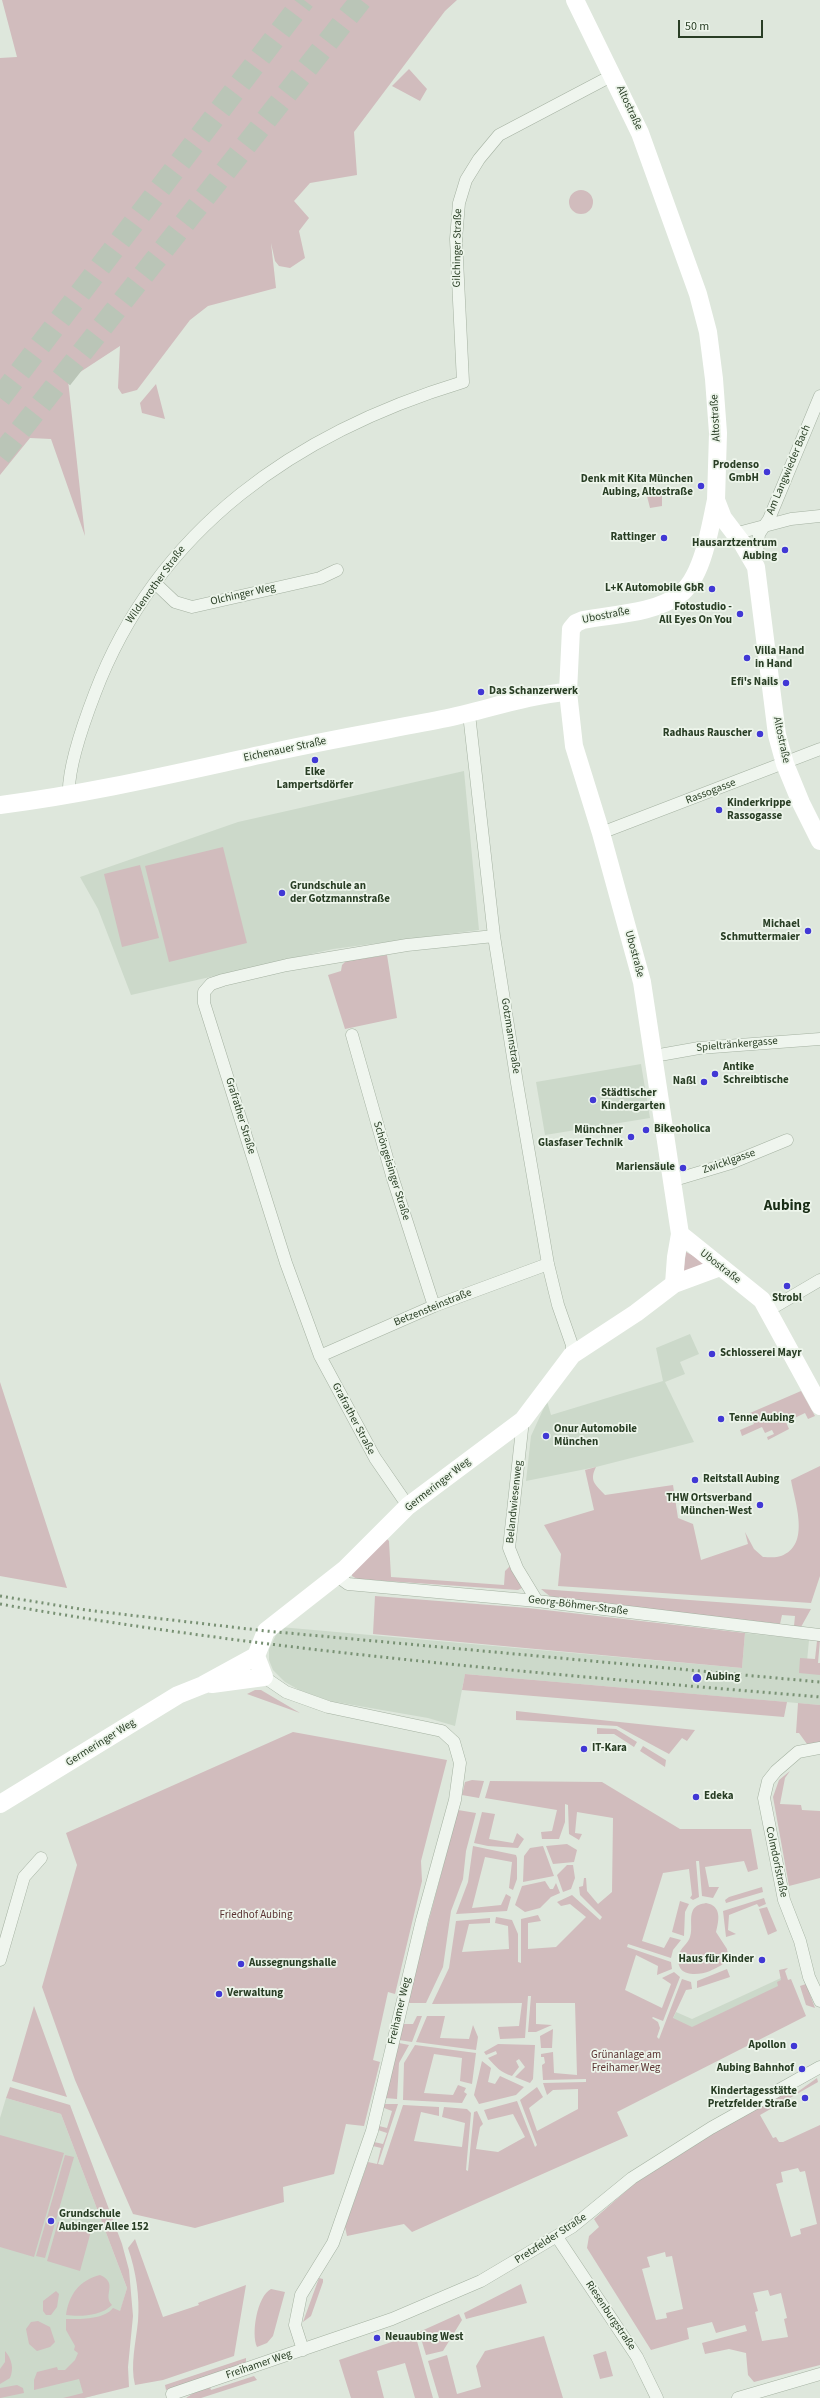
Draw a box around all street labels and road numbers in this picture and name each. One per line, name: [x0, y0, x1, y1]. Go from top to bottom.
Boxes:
street label: Altostraße: [613, 84, 645, 132]
street label: Gilchinger Straße: [451, 208, 465, 288]
street label: Altostraße: [708, 394, 724, 442]
street label: Am Langwieder Bach: [764, 423, 814, 517]
street label: Wildenrother Straße: [123, 544, 189, 626]
street label: Olchinger Weg: [209, 581, 277, 609]
street label: Ubostraße: [581, 605, 631, 627]
street label: Altostraße: [770, 716, 792, 764]
street label: Eichenauer Straße: [242, 735, 328, 765]
street label: Rassogasse: [684, 776, 738, 808]
street label: Ubostraße: [621, 929, 647, 979]
street label: Gotzmannstraße: [497, 997, 523, 1075]
street label: Spieltränkergasse: [696, 1035, 778, 1055]
street label: Grafrather Straße: [222, 1076, 258, 1156]
street label: Schöngeisinger Straße: [370, 1120, 412, 1222]
street label: Zwicklgasse: [701, 1147, 757, 1177]
street label: Ubostraße: [697, 1247, 743, 1287]
street label: Betzensteinstraße: [392, 1286, 474, 1330]
street label: Grafrather Straße: [329, 1381, 377, 1457]
street label: Germeringer Weg: [403, 1455, 473, 1515]
street label: Belandwiesenweg: [504, 1460, 526, 1544]
street label: Georg-Böhmer-Straße: [527, 1593, 629, 1619]
street label: Germeringer Weg: [64, 1716, 138, 1770]
street label: Colmdorfstraße: [762, 1825, 790, 1899]
street label: Freihamer Weg: [386, 1976, 414, 2046]
street label: Pretzfelder Straße: [513, 2211, 589, 2267]
street label: Riesenburgstraße: [582, 2279, 638, 2353]
street label: Freihamer Weg: [224, 2348, 294, 2382]

